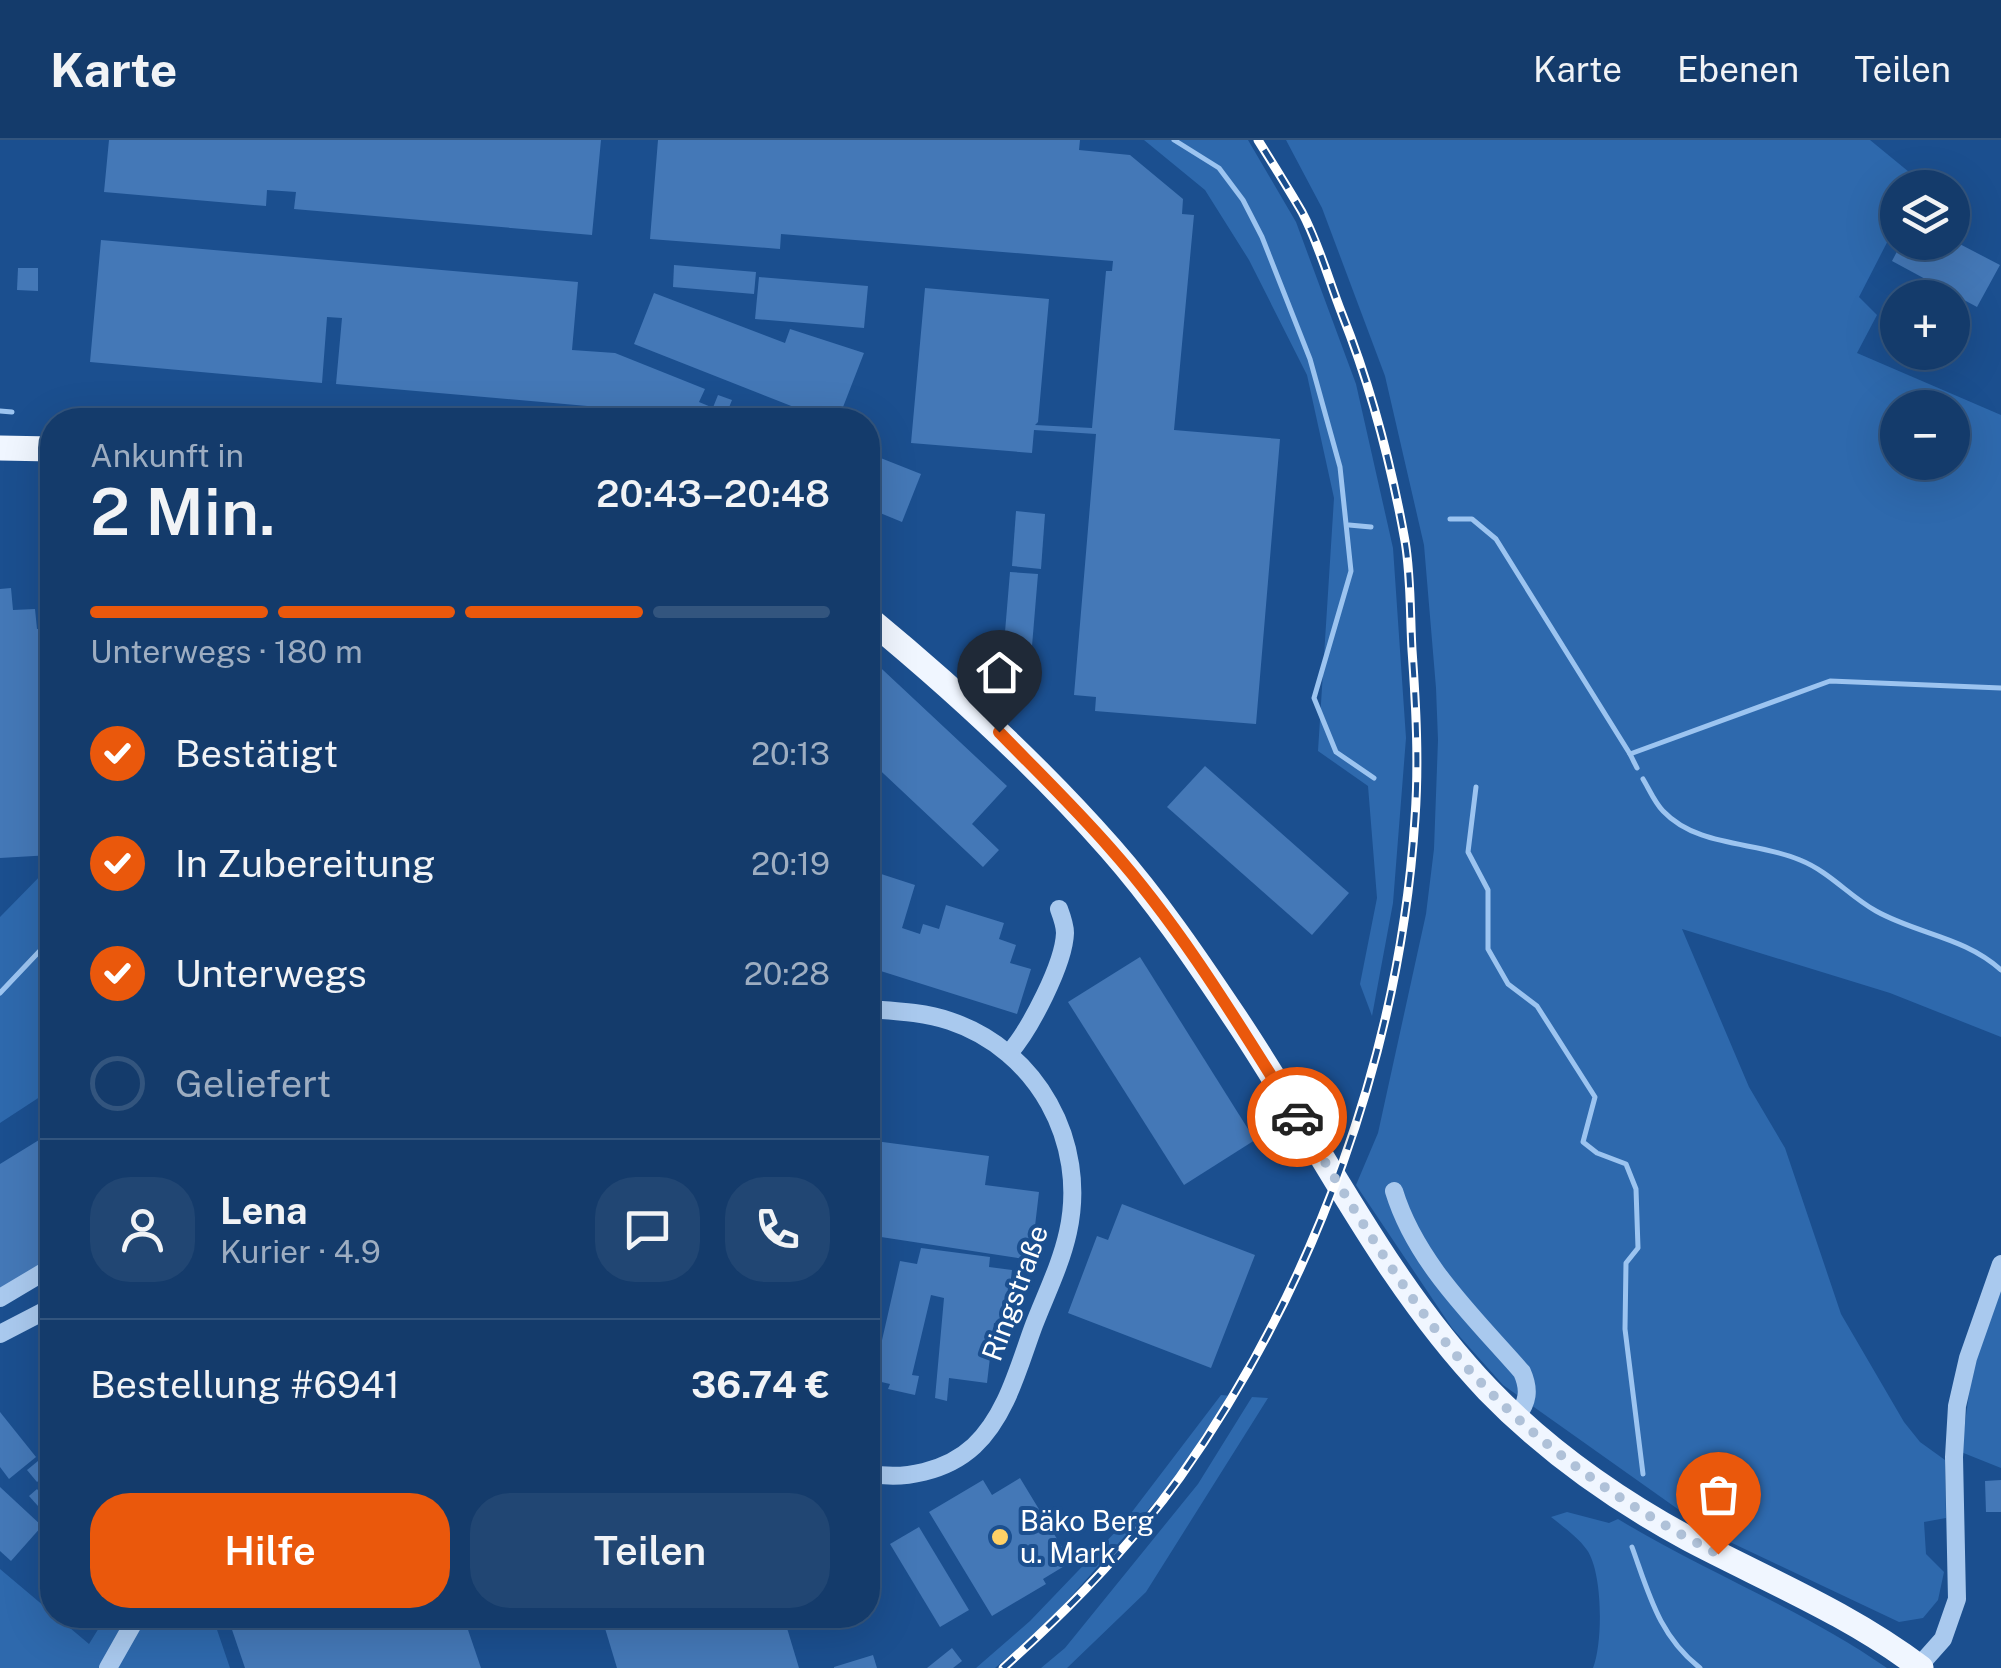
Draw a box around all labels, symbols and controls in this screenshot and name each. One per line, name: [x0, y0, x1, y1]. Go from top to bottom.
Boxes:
text: Karte: [50, 41, 177, 98]
text: Karte: [1533, 49, 1622, 90]
text: Ebenen: [1677, 49, 1799, 90]
text: Teilen: [1854, 49, 1951, 90]
map controls: [1880, 170, 1970, 480]
button: layers: [1880, 170, 1970, 260]
button: +: [1880, 280, 1970, 370]
button: −: [1880, 390, 1970, 480]
text: Ankunft in: [90, 437, 244, 474]
text: 20:43–20:48: [596, 471, 830, 516]
text: 2 Min.: [90, 473, 275, 550]
pin: [957, 630, 1042, 733]
text: Unterwegs · 180 m: [90, 633, 363, 670]
icon: home: [972, 645, 1027, 700]
icon: check: [90, 726, 145, 781]
text: Bestätigt: [175, 731, 338, 776]
text: 20:13: [751, 735, 830, 772]
icon: check: [90, 836, 145, 891]
text: In Zubereitung: [175, 841, 435, 886]
text: 20:19: [751, 845, 830, 882]
icon: check: [90, 946, 145, 1001]
text: Unterwegs: [175, 951, 367, 996]
text: 20:28: [744, 955, 830, 992]
text: Geliefert: [175, 1061, 331, 1106]
courier: [1247, 1067, 1347, 1167]
icon: car: [1270, 1090, 1325, 1145]
button: person: [90, 1177, 195, 1282]
button: chat: [595, 1177, 700, 1282]
button: phone: [725, 1177, 830, 1282]
text: Lena: [220, 1188, 307, 1233]
street label: Ringstraße: [975, 1220, 1054, 1365]
text: Kurier · 4.9: [220, 1233, 381, 1270]
text: Bestellung #6941: [90, 1362, 400, 1407]
text: 36.74 €: [691, 1362, 830, 1407]
pin: [1676, 1452, 1761, 1555]
icon: bag: [1691, 1467, 1746, 1522]
button: Hilfe: [90, 1493, 450, 1608]
button: Teilen: [470, 1493, 830, 1608]
place label: Bäko Berg u. Mark: [1020, 1504, 1154, 1569]
marker: Bäko Berg u. Mark: [989, 1526, 1011, 1548]

